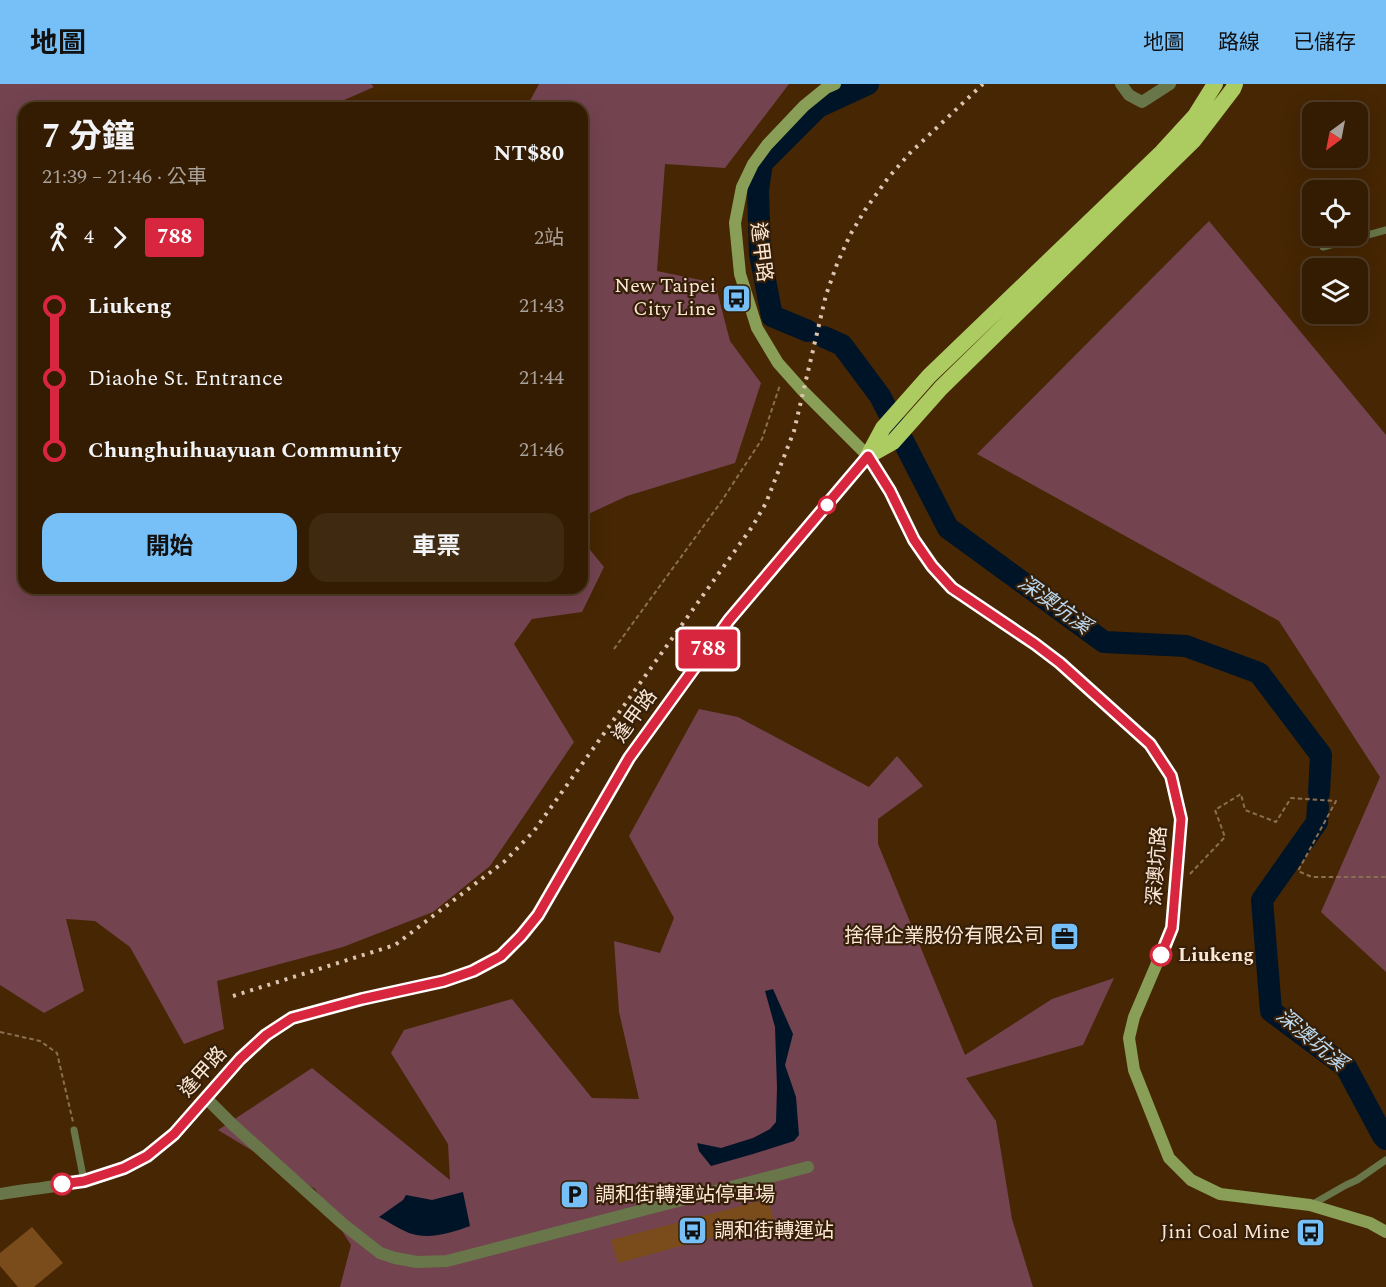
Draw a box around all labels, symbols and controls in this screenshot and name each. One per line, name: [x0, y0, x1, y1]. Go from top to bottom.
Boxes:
text: 地圖: [30, 22, 86, 65]
text: 地圖: [1143, 27, 1185, 59]
text: 路線: [1218, 27, 1260, 59]
text: 已儲存: [1293, 27, 1356, 59]
north arrow: [1302, 102, 1368, 168]
map controls: [1302, 102, 1368, 324]
text: 7 分鐘: [42, 112, 135, 162]
text: NT$80: [494, 137, 564, 170]
text: 21:39 – 21:46 · 公車: [42, 162, 207, 192]
button: locate: [1302, 180, 1368, 246]
street label: 逢甲路: [742, 220, 780, 284]
icon: walk: [42, 221, 75, 254]
icon: forward: [103, 221, 136, 254]
text: 788: [157, 221, 192, 253]
text: 4: [84, 222, 94, 252]
text: 2站: [534, 223, 564, 253]
button: layers: [1302, 258, 1368, 324]
place label: New Taipei City Line: [614, 271, 716, 324]
bus stop icon: New Taipei City Line: [721, 282, 753, 314]
text: Liukeng: [88, 290, 172, 323]
text: 21:43: [519, 291, 564, 321]
text: Diaohe St. Entrance: [88, 362, 283, 395]
text: 21:44: [519, 363, 564, 393]
text: Chunghuihuayuan Community: [88, 434, 401, 467]
text: 21:46: [519, 435, 564, 465]
unlabelled marker: [818, 496, 836, 514]
button: 開始: [42, 513, 297, 582]
button: 車票: [309, 513, 564, 582]
water label: 深澳坑溪: [1011, 567, 1100, 644]
line badge: 788: [674, 630, 742, 668]
text: 788: [690, 633, 726, 665]
street label: 逢甲路: [605, 683, 665, 749]
street label: 深澳坑路: [1139, 825, 1175, 907]
office icon: 捨得企業股份有限公司: [1049, 920, 1081, 952]
place label: 捨得企業股份有限公司: [844, 921, 1044, 951]
place label: Liukeng: [1178, 940, 1254, 970]
marker: Liukeng: [1150, 944, 1172, 966]
water label: 深澳坑溪: [1269, 1001, 1356, 1081]
street label: 逢甲路: [172, 1040, 234, 1104]
unlabelled marker: [51, 1173, 73, 1195]
parking icon: 調和街轉運站停車場: [558, 1179, 590, 1211]
place label: 調和街轉運站停車場: [595, 1180, 775, 1210]
bus stop icon: 調和街轉運站: [677, 1215, 709, 1247]
place label: 調和街轉運站: [714, 1216, 834, 1246]
bus stop icon: Jini Coal Mine: [1295, 1216, 1327, 1248]
place label: Jini Coal Mine: [1161, 1217, 1290, 1247]

